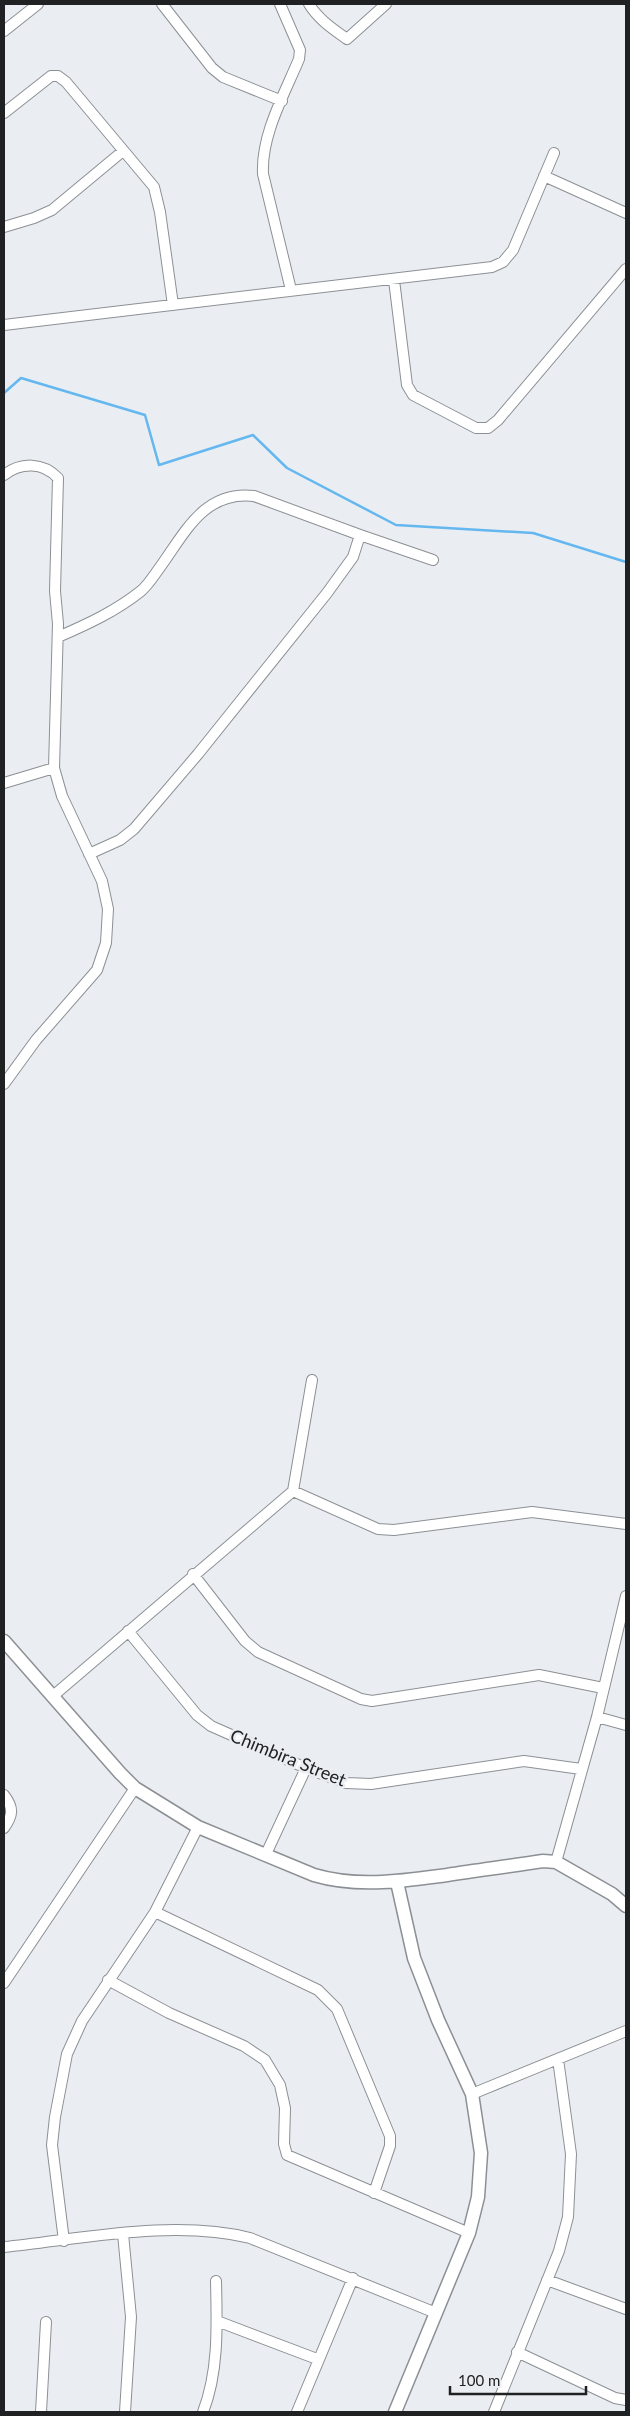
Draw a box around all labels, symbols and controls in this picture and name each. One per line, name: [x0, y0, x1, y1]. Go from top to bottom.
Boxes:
street label: Chimbira Street: [227, 1724, 350, 1791]
scale bar: [450, 2364, 586, 2396]
text: 100 m: [458, 2371, 500, 2389]

